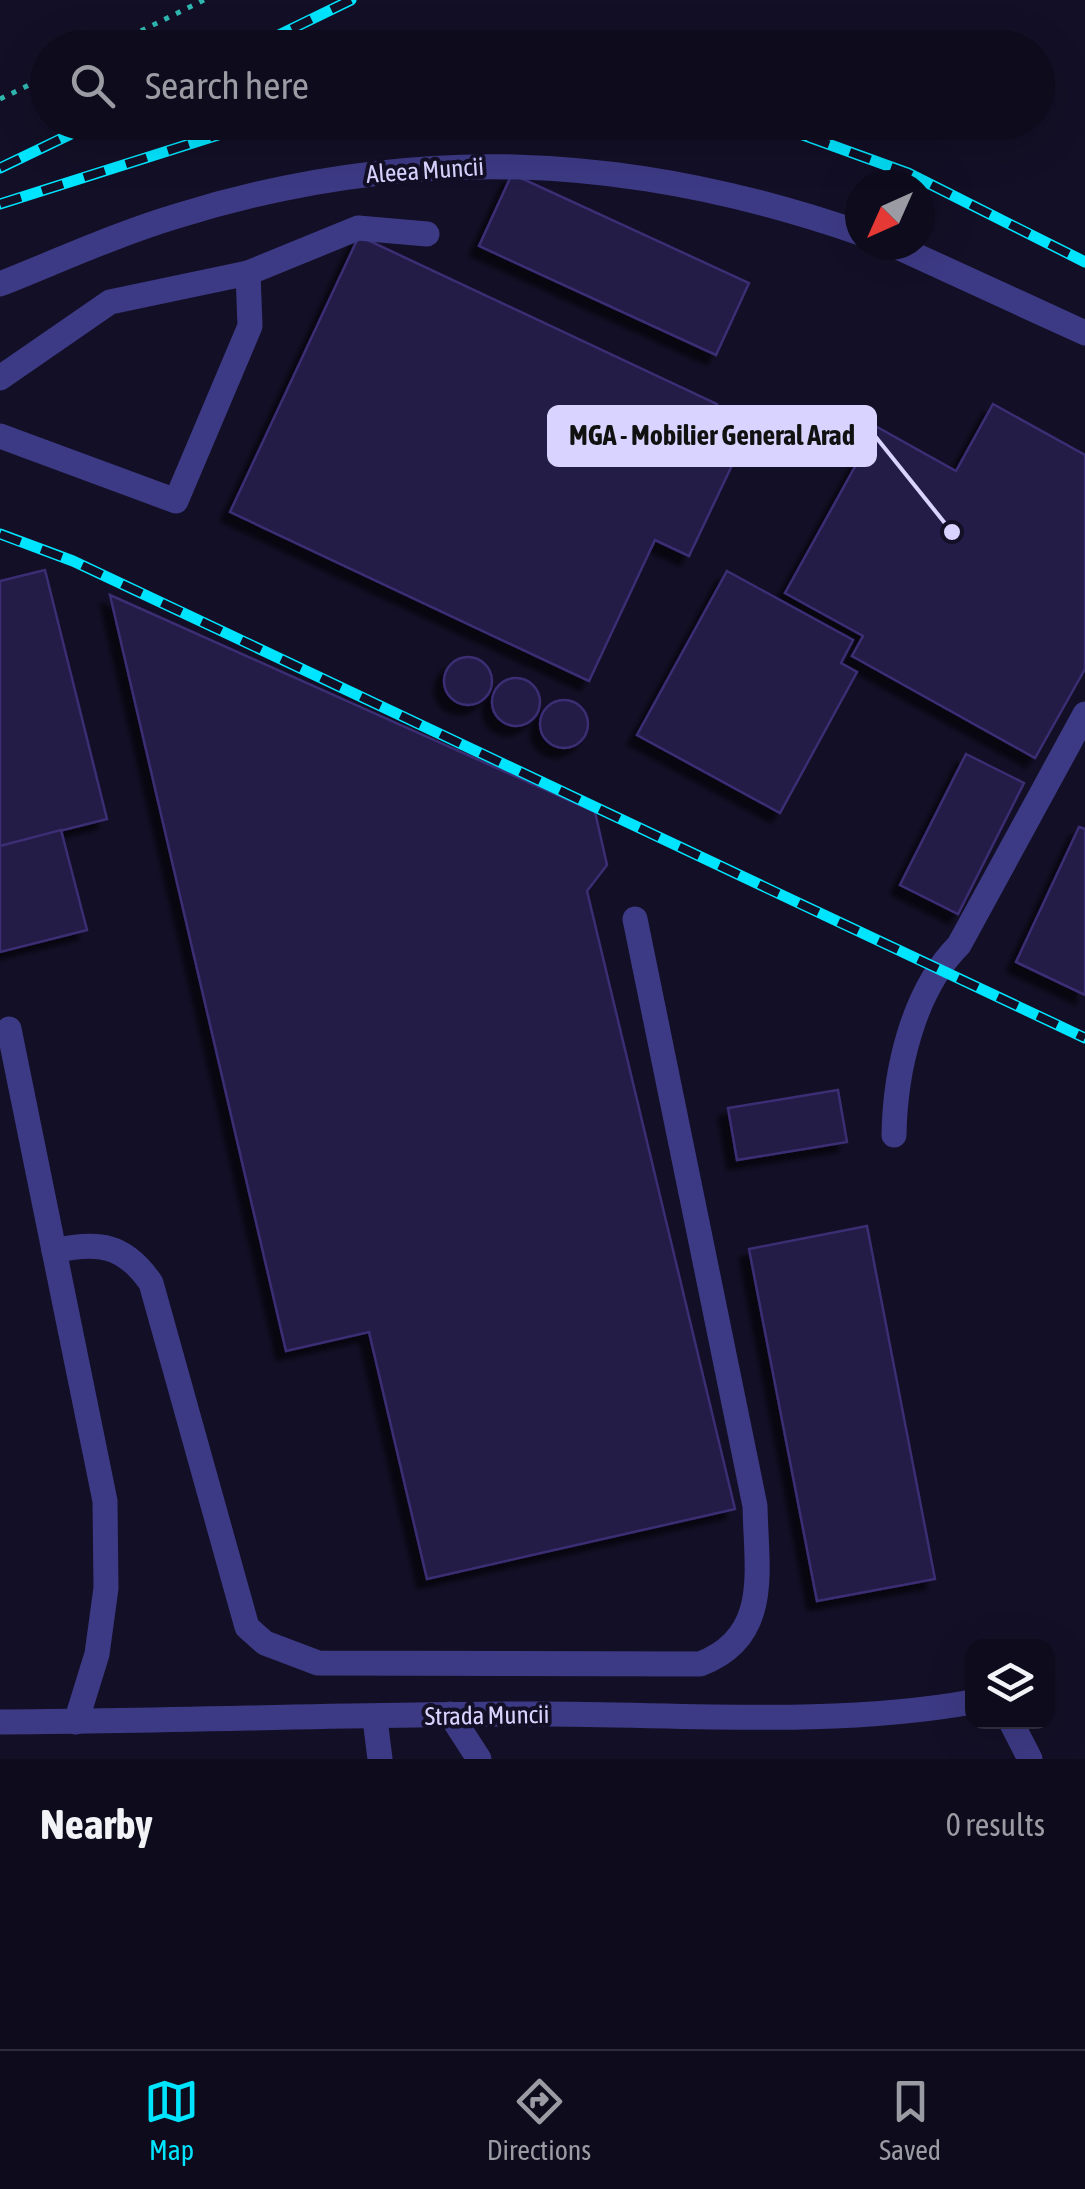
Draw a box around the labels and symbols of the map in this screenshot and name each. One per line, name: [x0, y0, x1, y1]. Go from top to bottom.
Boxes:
street label: Aleea Muncii: [365, 152, 485, 188]
north arrow: [845, 170, 935, 260]
callout: MGA - Mobilier General Arad: [549, 407, 875, 465]
text: MGA - Mobilier General Arad: [569, 419, 855, 451]
street label: Strada Muncii: [424, 1700, 550, 1730]

